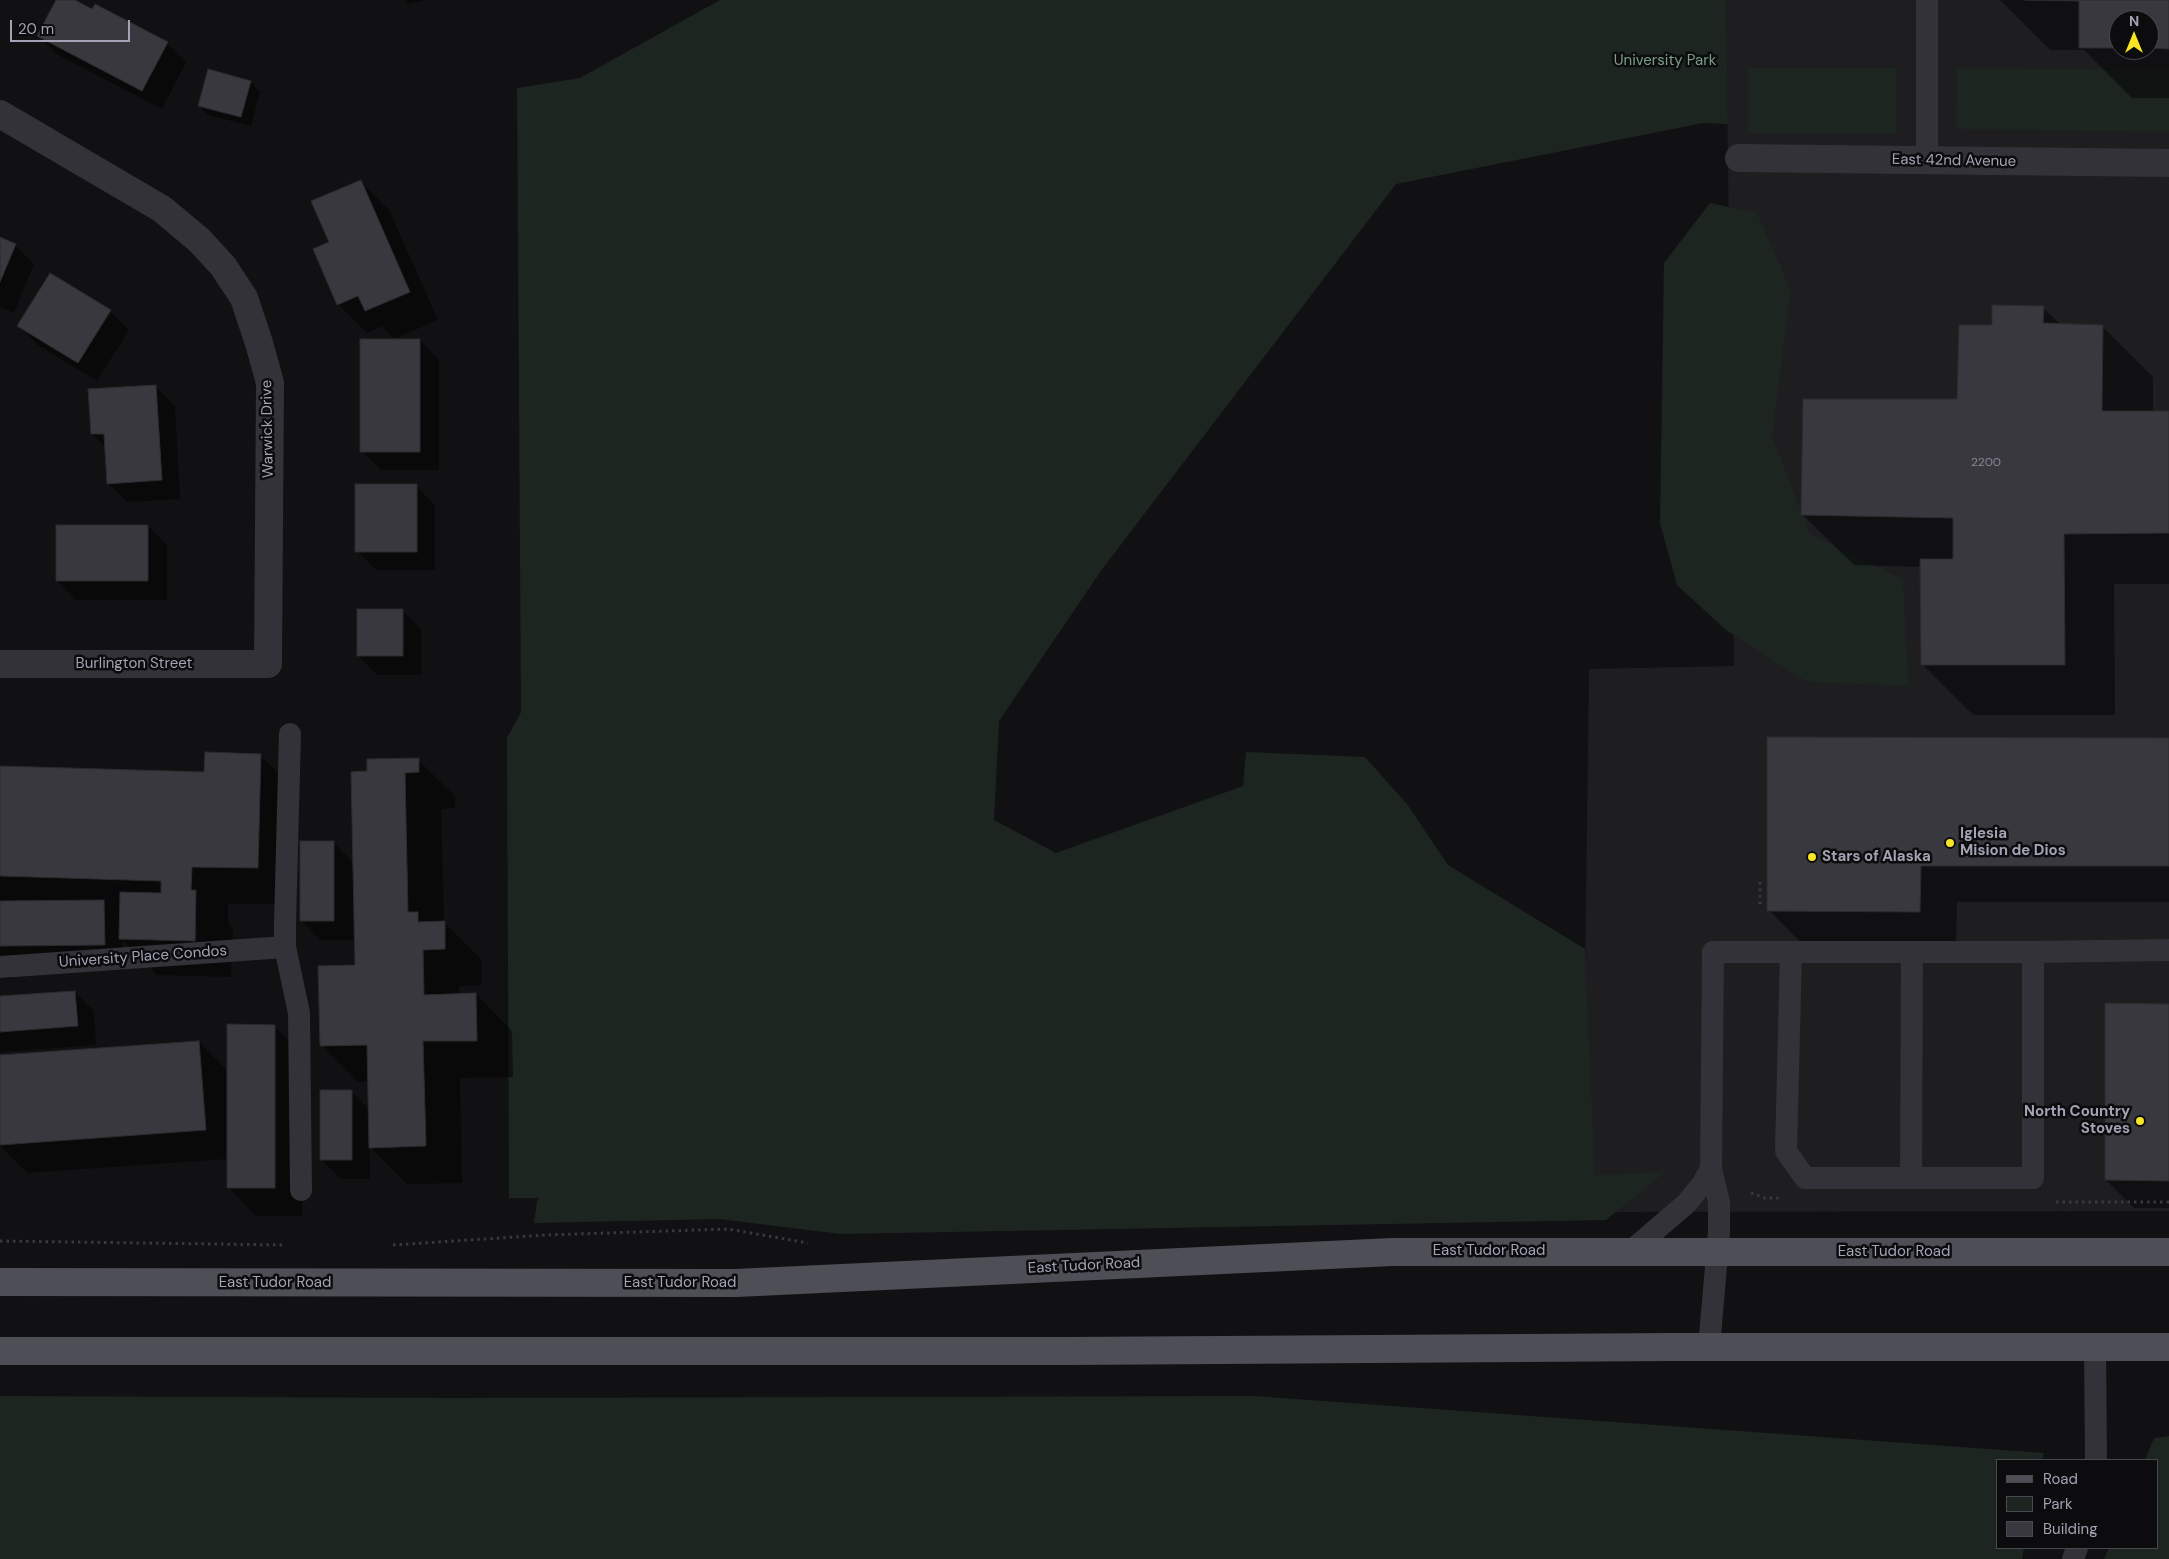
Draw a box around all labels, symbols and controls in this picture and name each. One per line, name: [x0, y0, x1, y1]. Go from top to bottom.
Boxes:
scale bar: [12, 10, 132, 42]
north arrow: [2109, 10, 2159, 60]
text: N: [2129, 12, 2139, 30]
text: 20 m: [18, 19, 54, 39]
park label: University Park: [1614, 52, 1716, 70]
street label: East 42nd Avenue: [1892, 151, 2016, 171]
street label: Warwick Drive: [258, 380, 278, 478]
house number: 2200: [1971, 456, 2001, 470]
street label: Burlington Street: [76, 655, 192, 673]
place label: Iglesia Mision de Dios: [1960, 825, 2066, 860]
marker: Iglesia Mision de Dios: [1944, 837, 1956, 849]
place label: Stars of Alaska: [1822, 848, 1931, 866]
marker: Stars of Alaska: [1806, 851, 1818, 863]
street label: University Place Condos: [58, 942, 228, 972]
place label: North Country Stoves: [2024, 1103, 2130, 1138]
marker: North Country Stoves: [2134, 1115, 2146, 1127]
street label: East Tudor Road: [1433, 1242, 1545, 1260]
street label: East Tudor Road: [1838, 1243, 1950, 1261]
street label: East Tudor Road: [1027, 1254, 1141, 1278]
street label: East Tudor Road: [219, 1274, 331, 1292]
street label: East Tudor Road: [624, 1274, 736, 1292]
legend: [1996, 1459, 2159, 1549]
text: Road: [2043, 1469, 2078, 1489]
text: Park: [2043, 1494, 2073, 1514]
text: Building: [2043, 1519, 2098, 1539]

